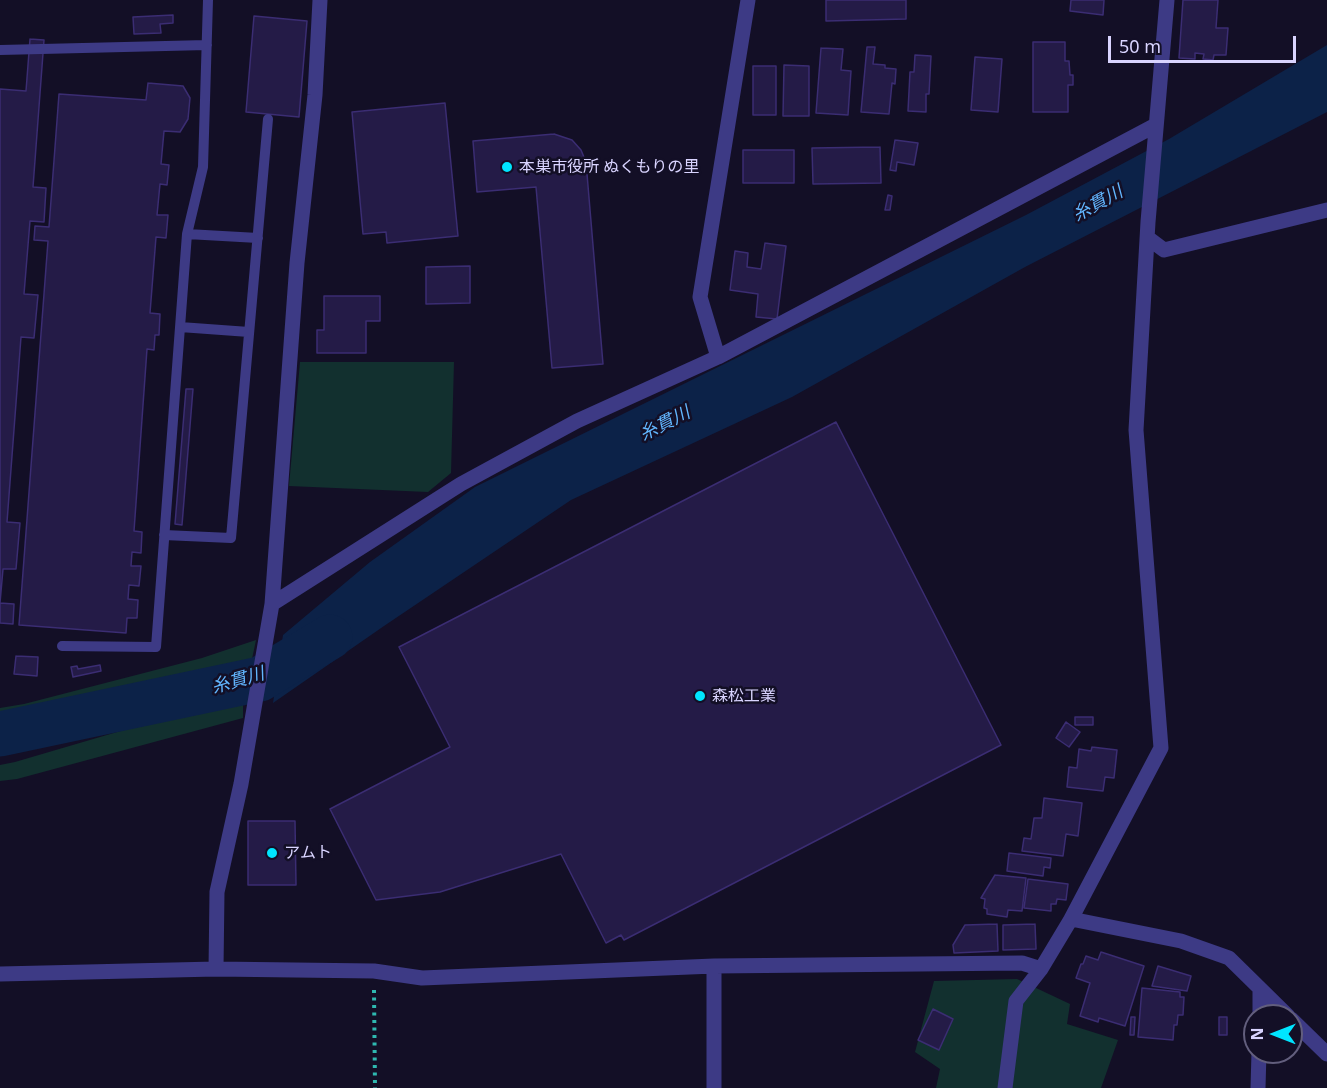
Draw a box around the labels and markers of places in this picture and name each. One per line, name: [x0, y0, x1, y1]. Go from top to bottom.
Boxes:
place label: 本巣市役所 ぬくもりの里: [519, 157, 699, 177]
marker: 本巣市役所 ぬくもりの里: [500, 160, 514, 174]
place label: 森松工業: [712, 686, 776, 706]
marker: 森松工業: [693, 689, 707, 703]
place label: アムト: [284, 843, 332, 863]
marker: アムト: [265, 846, 279, 860]

